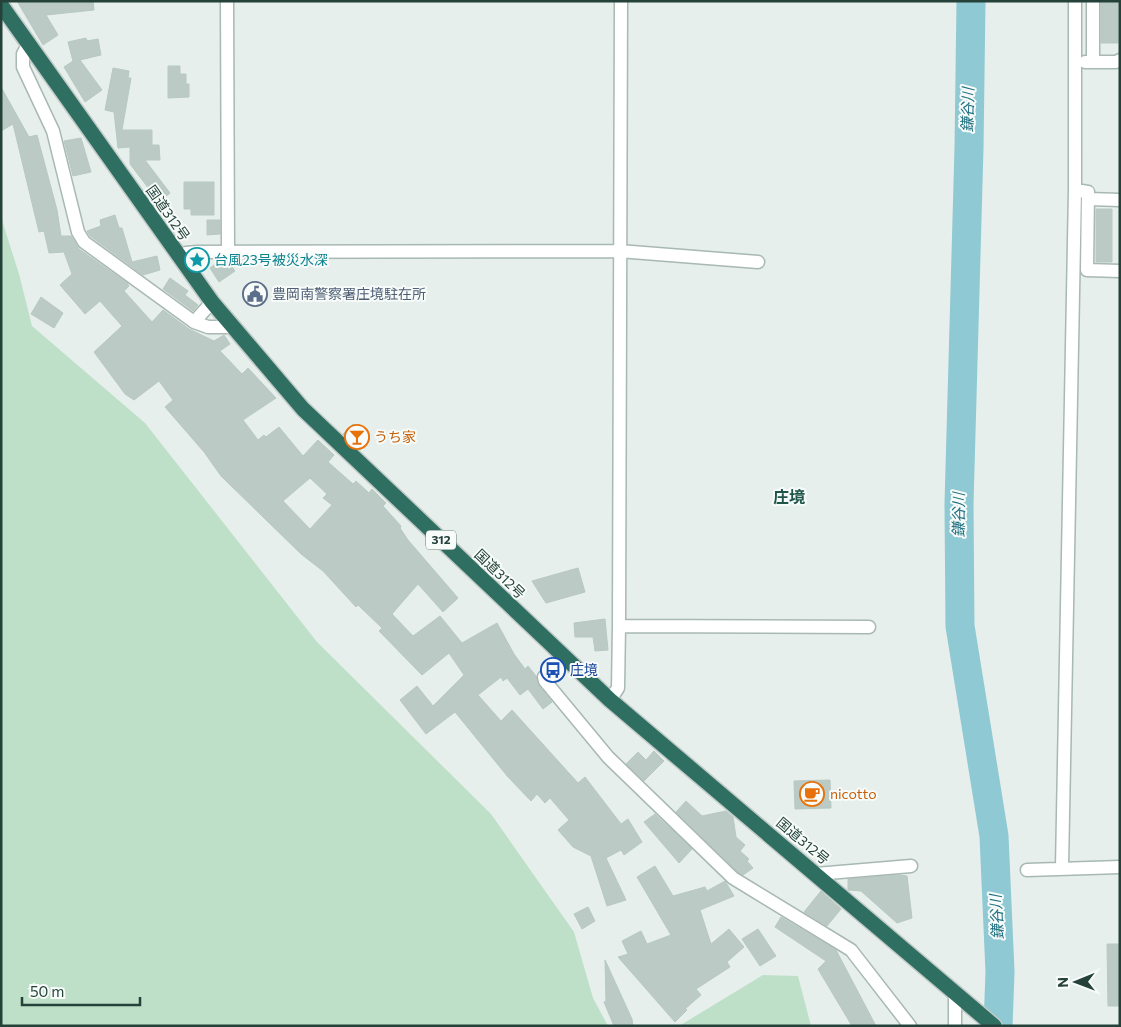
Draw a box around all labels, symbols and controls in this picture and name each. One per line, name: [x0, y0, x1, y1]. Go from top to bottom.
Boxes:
water label: 鎌谷川: [958, 85, 976, 133]
street label: 国道312号: [143, 182, 194, 244]
place icon: 台風23号被災水深: [184, 247, 210, 273]
place label: 台風23号被災水深: [214, 251, 328, 268]
public building icon: 豊岡南警察署庄境駐在所: [242, 281, 268, 307]
place label: 豊岡南警察署庄境駐在所: [272, 285, 426, 302]
bar icon: うち家: [344, 424, 370, 450]
place label: うち家: [374, 428, 416, 445]
district label: 庄境: [773, 487, 805, 506]
water label: 鎌谷川: [949, 491, 967, 538]
road number: 312: [426, 530, 456, 550]
street label: 国道312号: [472, 545, 529, 602]
bus stop icon: 庄境: [540, 657, 566, 683]
place label: 庄境: [570, 661, 598, 678]
cafe icon: nicotto: [799, 781, 825, 807]
place label: nicotto: [830, 785, 877, 802]
street label: 国道312号: [773, 814, 833, 868]
water label: 鎌谷川: [986, 892, 1006, 940]
north arrow: [1051, 957, 1101, 1007]
scale bar: [22, 974, 140, 1006]
text: N: [1054, 977, 1071, 988]
text: 50 m: [30, 982, 64, 1000]

